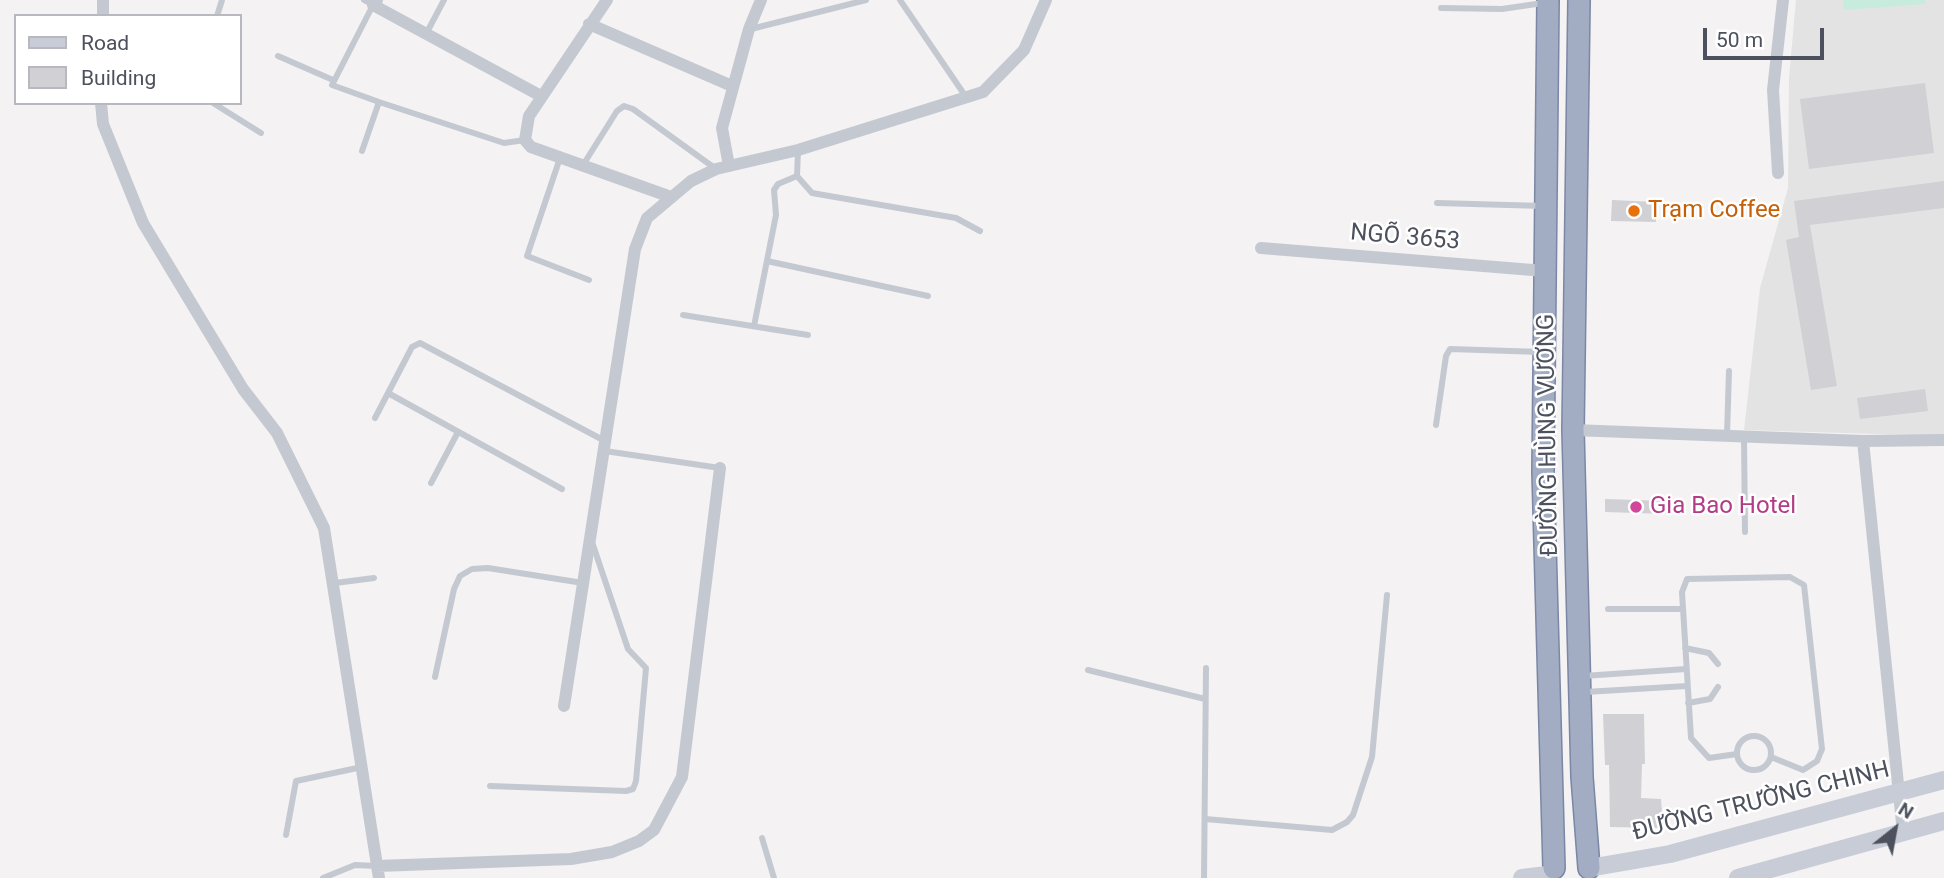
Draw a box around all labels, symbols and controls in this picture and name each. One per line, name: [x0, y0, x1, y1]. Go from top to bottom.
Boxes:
legend: [14, 14, 242, 105]
scale bar: [1706, 14, 1827, 58]
text: 50 m: [1716, 28, 1763, 52]
text: Road: [81, 31, 129, 55]
text: Building: [81, 66, 156, 90]
place label: Trạm Coffee: [1648, 197, 1780, 225]
marker: Trạm Coffee: [1626, 203, 1642, 219]
street label: NGÕ 3653: [1349, 219, 1461, 257]
street label: ĐƯỜNG HÙNG VƯƠNG: [1532, 313, 1566, 557]
place label: Gia Bao Hotel: [1650, 493, 1796, 521]
marker: Gia Bao Hotel: [1628, 499, 1644, 515]
street label: ĐƯỜNG TRƯỜNG CHINH: [1629, 756, 1893, 848]
north arrow: [1860, 794, 1930, 864]
text: N: [1894, 797, 1918, 824]

